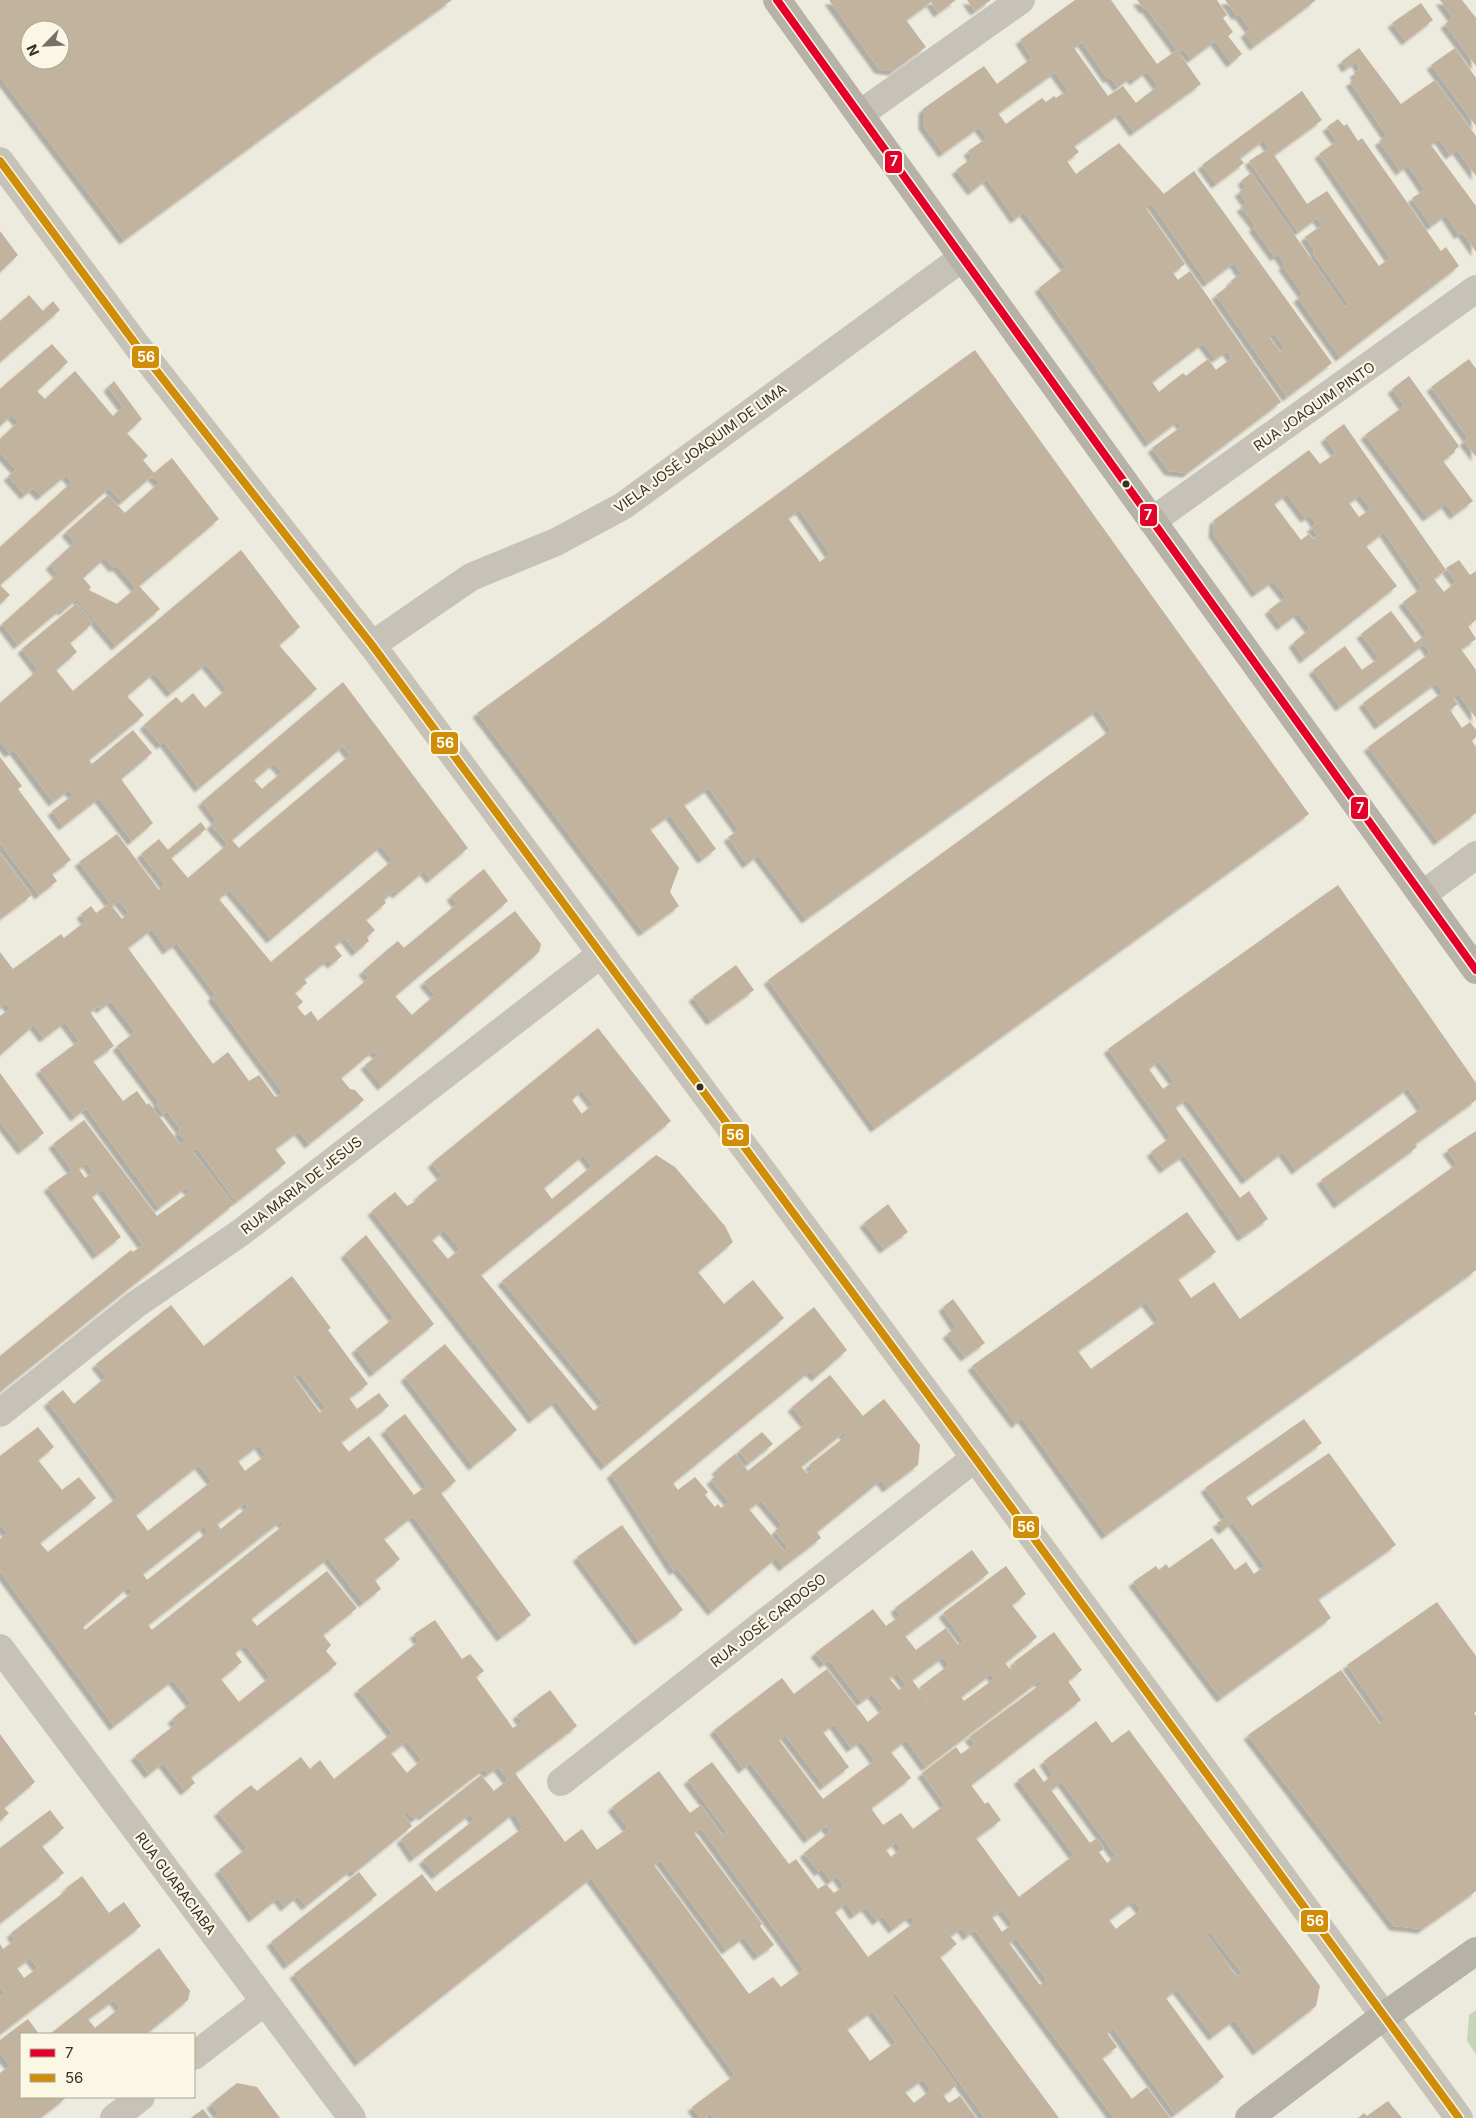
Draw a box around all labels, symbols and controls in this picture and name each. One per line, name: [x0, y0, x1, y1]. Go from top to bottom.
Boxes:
north arrow: [20, 20, 70, 70]
text: N: [23, 42, 43, 59]
line badge: 7: [884, 150, 903, 174]
text: 7: [890, 152, 898, 169]
line badge: 56: [131, 345, 160, 369]
text: 56: [137, 348, 155, 365]
street label: RUA JOAQUIM PINTO: [1250, 358, 1378, 454]
street label: VIELA JOSÉ JOAQUIM DE LIMA: [611, 380, 790, 516]
unlabelled marker: [1121, 479, 1131, 489]
line badge: 7: [1139, 503, 1158, 527]
text: 7: [1144, 506, 1152, 523]
line badge: 56: [430, 731, 459, 755]
text: 56: [436, 734, 454, 751]
line badge: 7: [1350, 796, 1369, 820]
text: 7: [1356, 799, 1364, 816]
unlabelled marker: [695, 1082, 705, 1092]
line badge: 56: [721, 1123, 750, 1147]
text: 56: [726, 1126, 744, 1143]
street label: RUA MARIA DE JESUS: [237, 1133, 365, 1237]
line badge: 56: [1012, 1515, 1040, 1539]
text: 56: [1017, 1518, 1035, 1535]
street label: RUA JOSÉ CARDOSO: [707, 1570, 829, 1670]
street label: RUA GUARACIABA: [132, 1829, 220, 1938]
line badge: 56: [1300, 1909, 1329, 1933]
text: 56: [1306, 1912, 1324, 1929]
legend: [20, 2033, 195, 2098]
text: 7: [65, 2043, 74, 2062]
text: 56: [65, 2068, 83, 2087]

